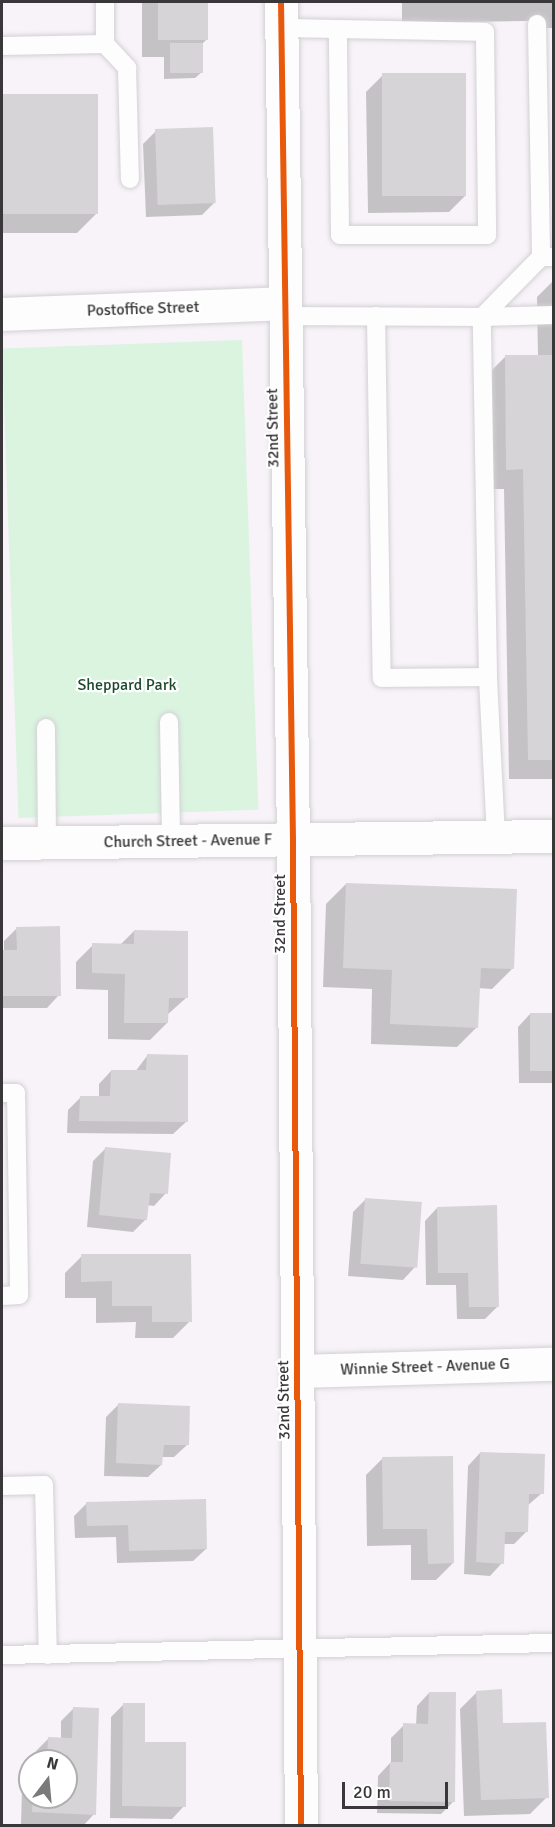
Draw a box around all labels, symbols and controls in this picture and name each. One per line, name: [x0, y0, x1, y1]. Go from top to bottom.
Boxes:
street label: Postoffice Street: [86, 297, 200, 321]
street label: 32nd Street: [263, 388, 283, 468]
park label: Sheppard Park: [77, 675, 177, 695]
street label: Church Street - Avenue F: [103, 830, 273, 852]
street label: 32nd Street: [270, 874, 290, 954]
street label: Winnie Street - Avenue G: [340, 1354, 510, 1380]
street label: 32nd Street: [274, 1360, 294, 1440]
north arrow: [18, 1749, 78, 1809]
text: N: [44, 1752, 61, 1775]
scale bar: [345, 1770, 452, 1808]
text: 20 m: [353, 1781, 391, 1803]

